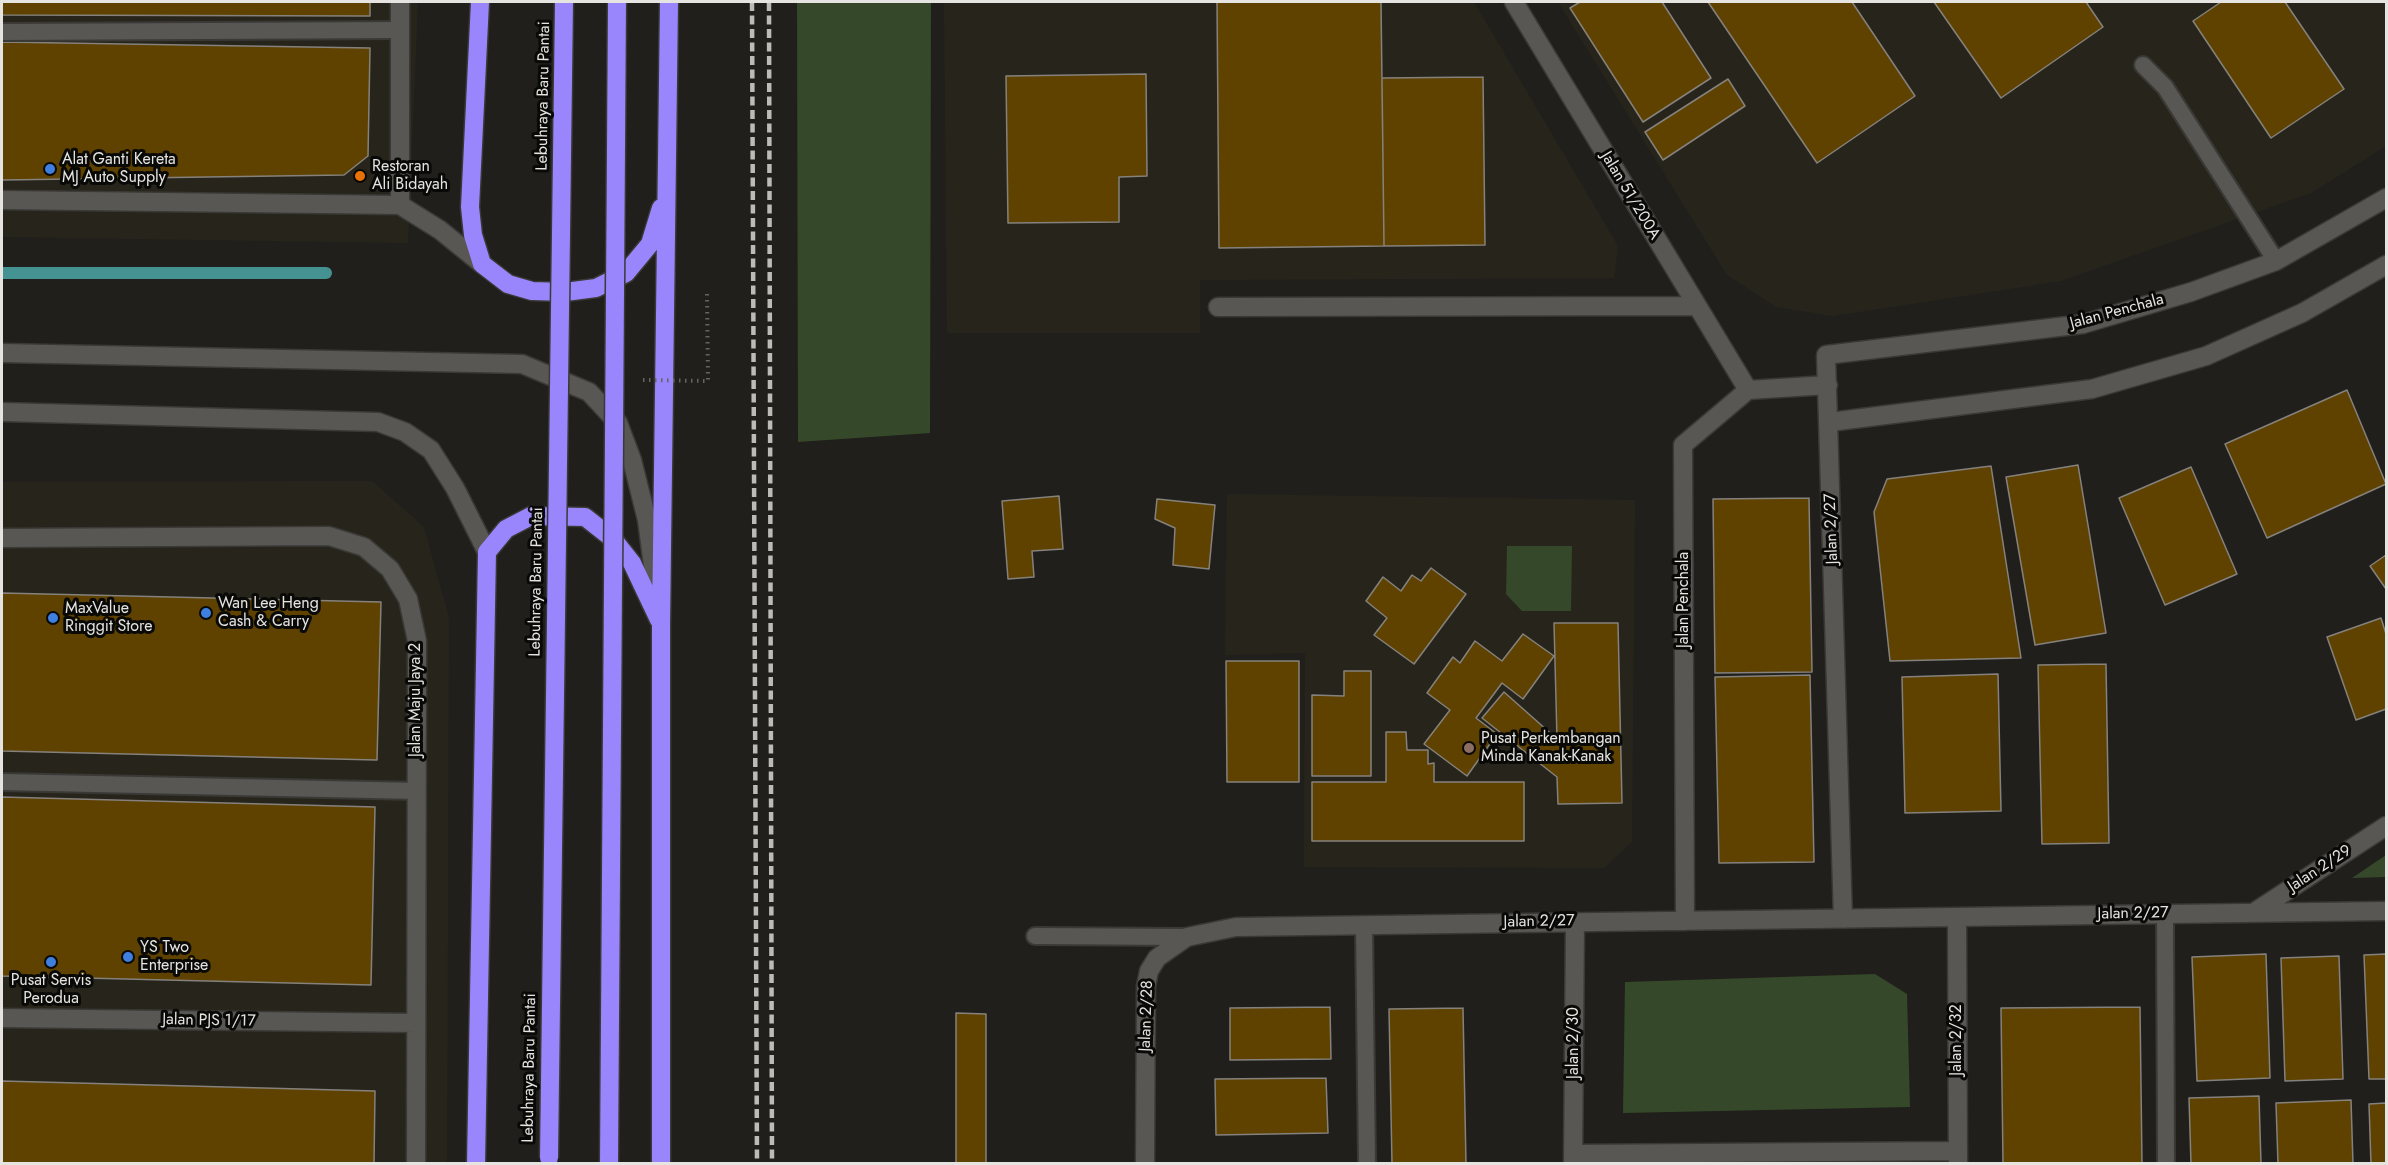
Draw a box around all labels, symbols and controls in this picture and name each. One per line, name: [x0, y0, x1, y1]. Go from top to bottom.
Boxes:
street label: Lebuhraya Baru Pantai: [533, 21, 555, 171]
street label: Jalan 51/200A: [1596, 148, 1664, 244]
place label: Alat Ganti Kereta MJ Auto Supply: [62, 150, 176, 188]
place label: Restoran Ali Bidayah: [372, 157, 448, 195]
marker: Alat Ganti Kereta MJ Auto Supply: [43, 162, 57, 176]
marker: Restoran Ali Bidayah: [353, 169, 367, 183]
street label: Jalan Penchala: [2068, 290, 2166, 334]
street label: Jalan 2/27: [1821, 493, 1843, 565]
street label: Lebuhraya Baru Pantai: [526, 507, 548, 657]
street label: Jalan Penchala: [1674, 552, 1694, 648]
place label: Wan Lee Heng Cash & Carry: [218, 594, 319, 632]
place label: MaxValue Ringgit Store: [65, 599, 152, 637]
marker: Wan Lee Heng Cash & Carry: [199, 606, 213, 620]
marker: MaxValue Ringgit Store: [46, 611, 60, 625]
street label: Jalan Maju Jaya 2: [406, 643, 426, 757]
place label: Pusat Perkembangan Minda Kanak-Kanak: [1481, 729, 1621, 767]
marker: Pusat Perkembangan Minda Kanak-Kanak: [1462, 741, 1476, 755]
street label: Jalan 2/29: [2285, 841, 2355, 897]
street label: Jalan 2/27: [2097, 904, 2169, 924]
street label: Jalan 2/27: [1503, 912, 1575, 932]
place label: YS Two Enterprise: [140, 938, 208, 976]
marker: YS Two Enterprise: [121, 950, 135, 964]
marker: Pusat Servis Perodua: [44, 955, 58, 969]
place label: Pusat Servis Perodua: [11, 971, 91, 1009]
street label: Jalan 2/28: [1136, 980, 1158, 1052]
street label: Lebuhraya Baru Pantai: [519, 993, 541, 1143]
street label: Jalan 2/32: [1947, 1004, 1967, 1076]
street label: Jalan 2/30: [1564, 1007, 1584, 1079]
street label: Jalan PJS 1/17: [162, 1011, 256, 1031]

